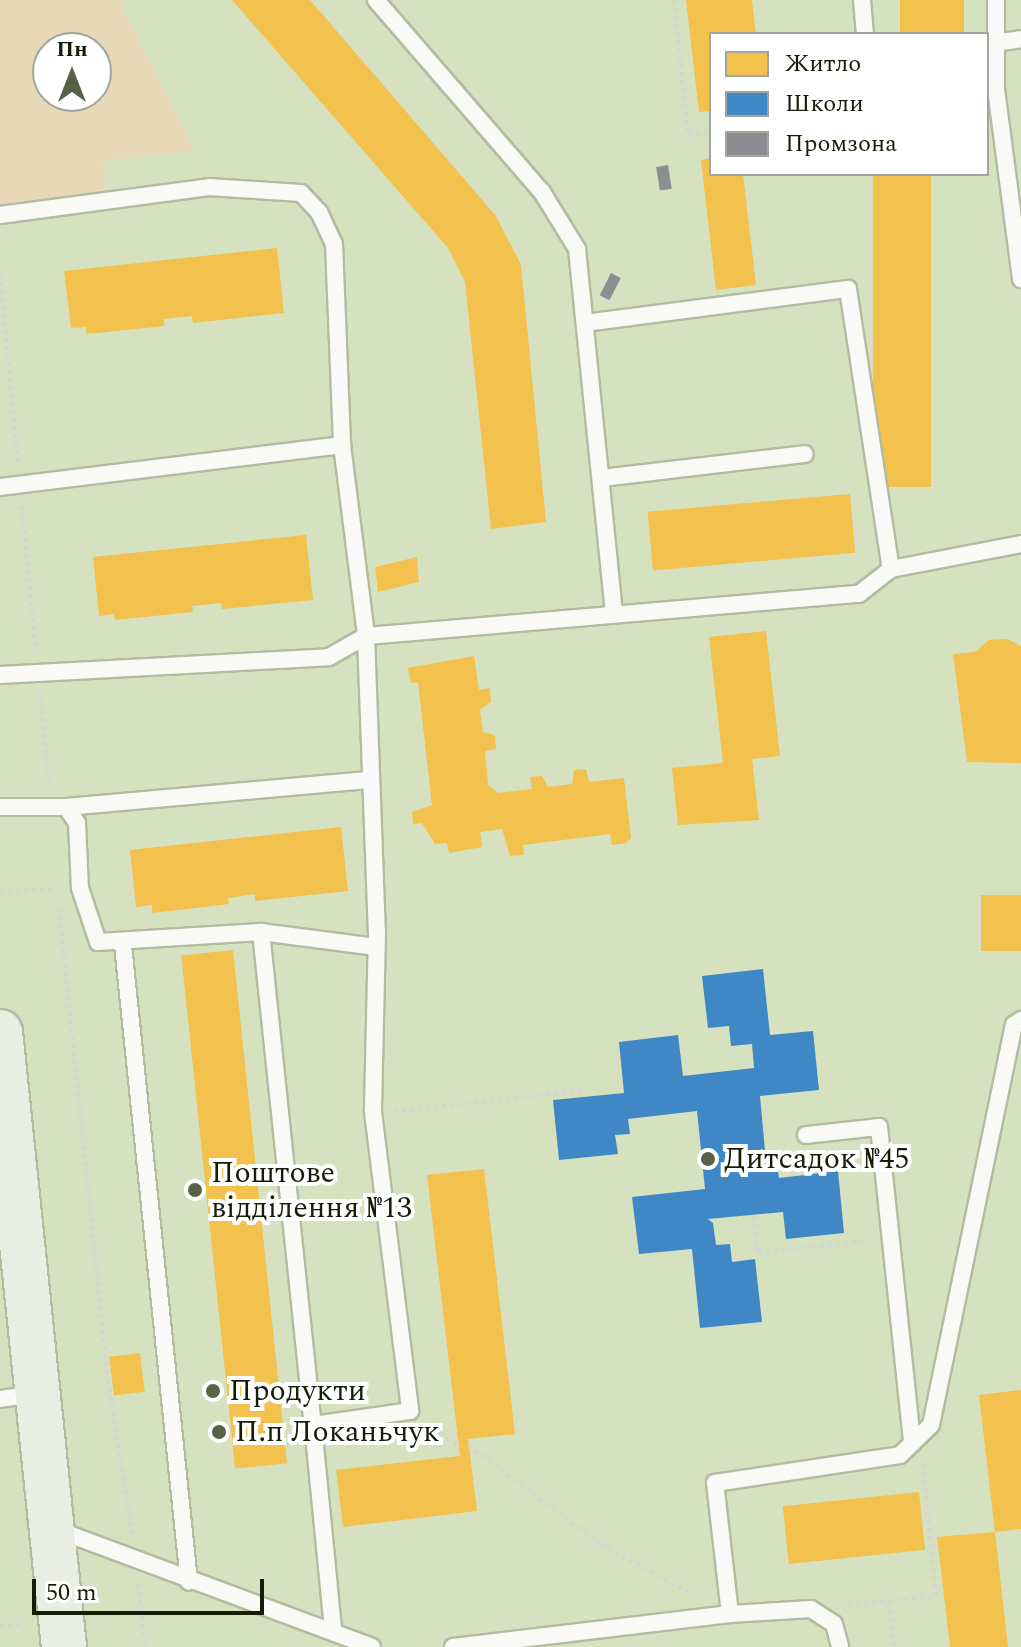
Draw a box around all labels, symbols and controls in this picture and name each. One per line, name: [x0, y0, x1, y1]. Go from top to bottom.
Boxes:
north arrow: [32, 32, 112, 112]
legend: [709, 32, 989, 176]
text: Пн: [56, 33, 88, 66]
text: Житло: [785, 46, 861, 82]
text: Школи: [785, 86, 864, 122]
text: Промзона: [785, 126, 897, 162]
place label: Дитсадок №45: [724, 1141, 909, 1177]
marker: Дитсадок №45: [699, 1150, 717, 1168]
place label: Поштове відділення №13: [211, 1155, 412, 1226]
marker: Поштове відділення №13: [186, 1181, 204, 1199]
place label: Продукти: [229, 1373, 366, 1409]
marker: Продукти: [204, 1382, 222, 1400]
place label: П.п Локаньчук: [235, 1414, 440, 1450]
marker: П.п Локаньчук: [210, 1423, 228, 1441]
scale bar: [36, 1563, 268, 1613]
text: 50 m: [46, 1575, 97, 1611]

